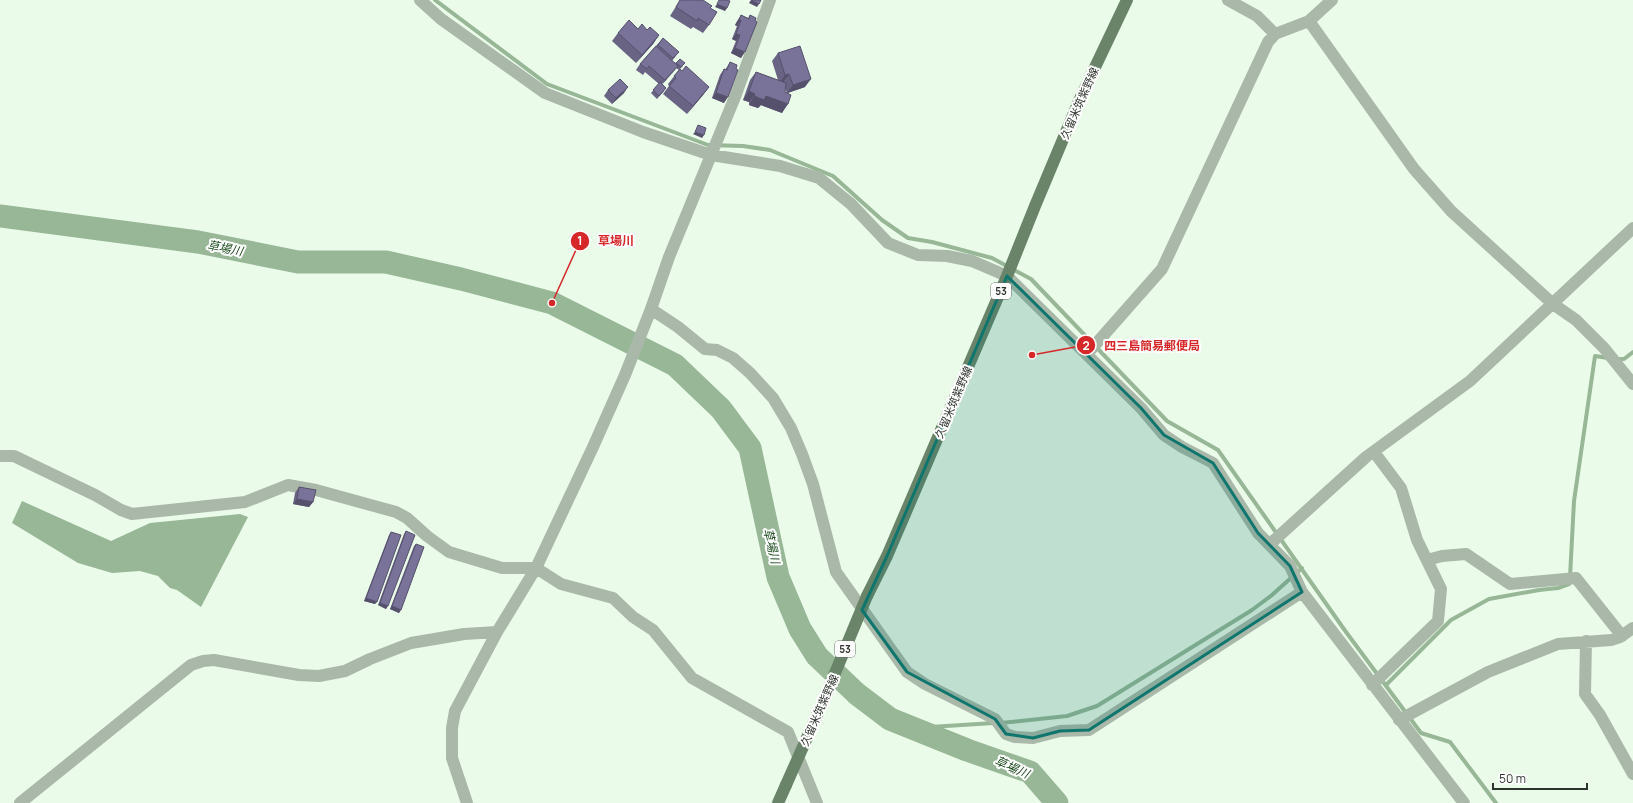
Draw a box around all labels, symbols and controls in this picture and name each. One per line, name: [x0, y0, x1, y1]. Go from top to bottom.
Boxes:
street label: 久留米筑紫野線: [1056, 65, 1102, 141]
callout: 草場川: [570, 229, 642, 253]
text: 1: [577, 232, 583, 249]
text: 草場川: [598, 232, 634, 249]
water label: 草場川: [206, 236, 246, 260]
road number: 53: [991, 283, 1011, 299]
callout: 四三島簡易郵便局: [1076, 333, 1208, 357]
text: 2: [1082, 337, 1090, 354]
text: 四三島簡易郵便局: [1104, 337, 1200, 354]
street label: 久留米筑紫野線: [931, 364, 975, 440]
water label: 草場川: [760, 527, 785, 567]
road number: 53: [835, 641, 855, 657]
street label: 久留米筑紫野線: [796, 672, 842, 748]
water label: 草場川: [992, 752, 1034, 783]
scale bar: [1493, 765, 1587, 791]
text: 50 m: [1499, 770, 1526, 787]

